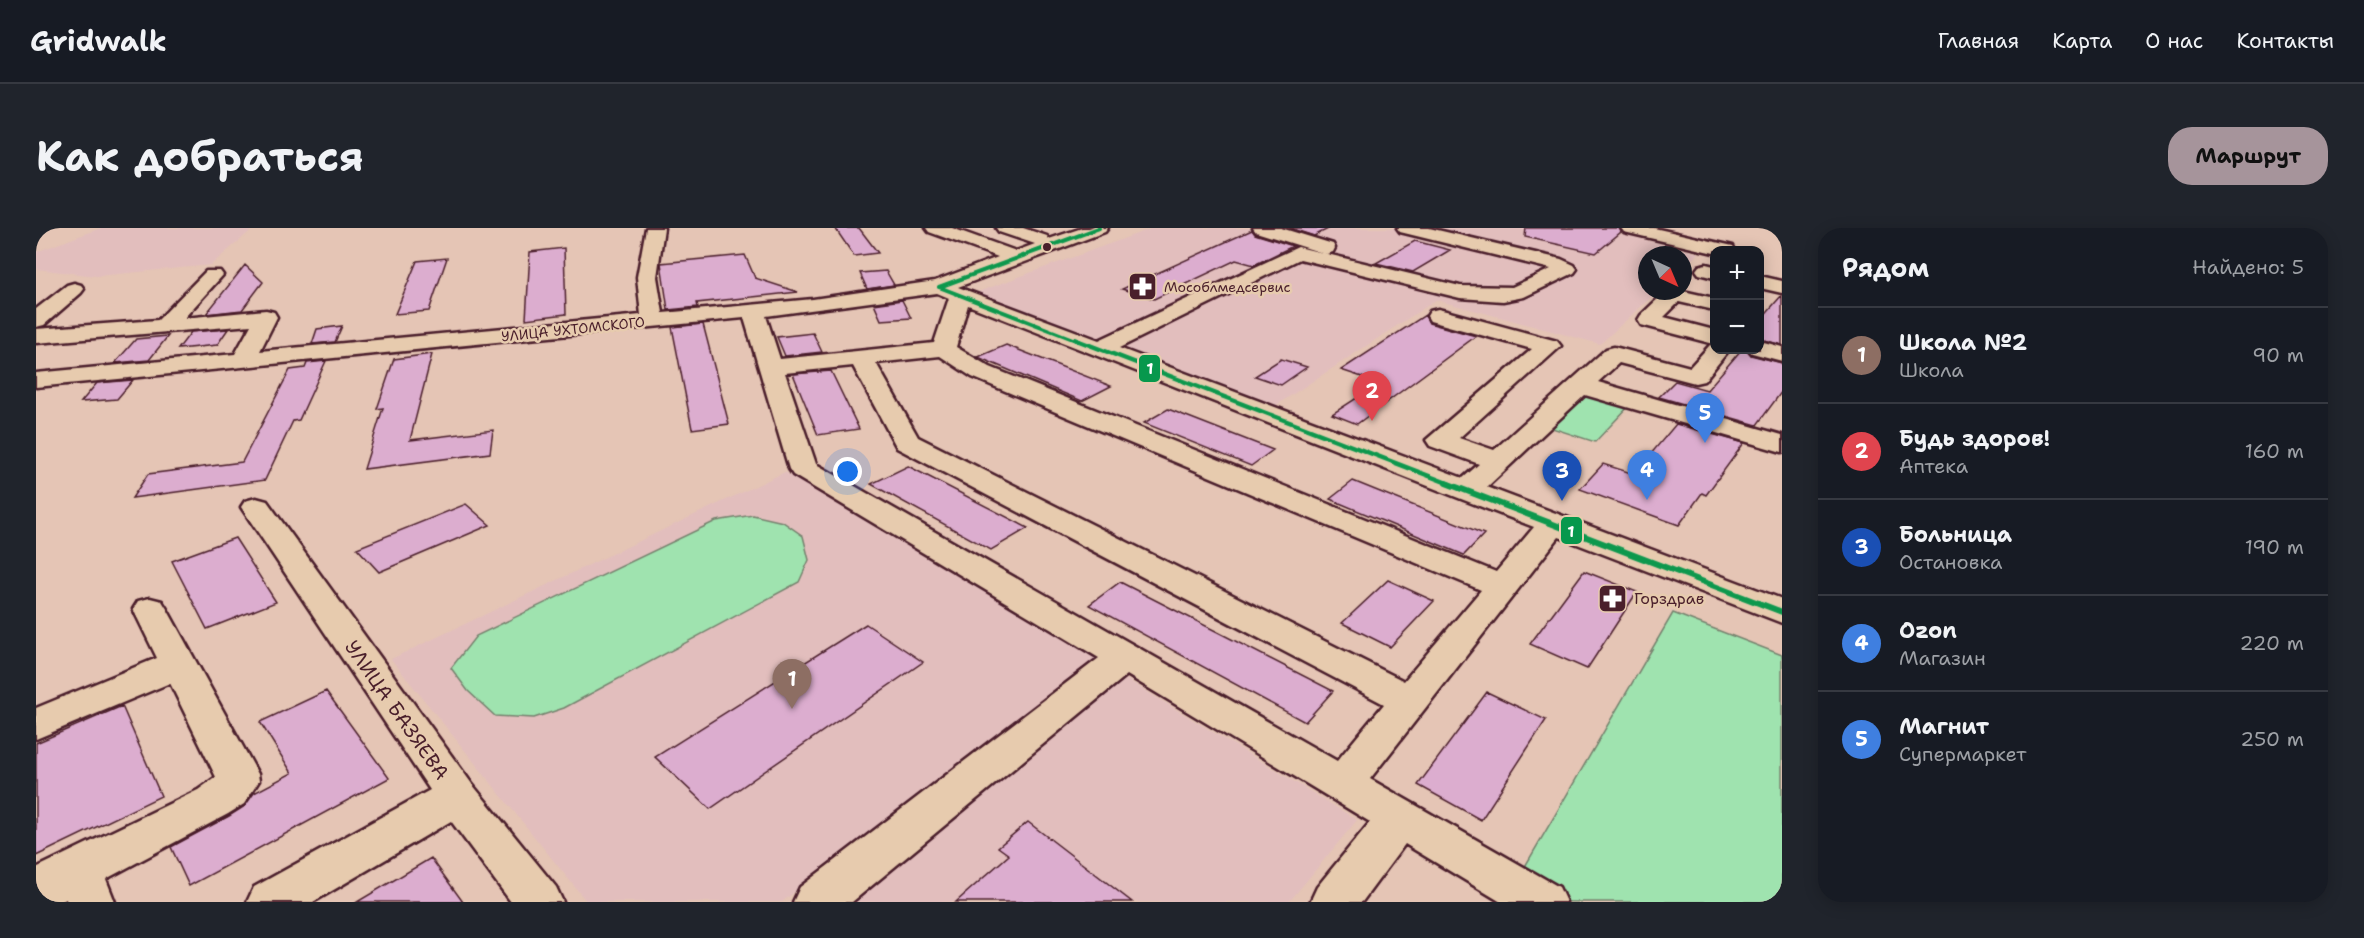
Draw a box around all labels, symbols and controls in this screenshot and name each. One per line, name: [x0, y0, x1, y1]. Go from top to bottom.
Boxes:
text: Gridwalk: [30, 22, 167, 60]
text: Главная: [1938, 27, 2019, 55]
text: Карта: [2052, 27, 2112, 55]
text: О нас: [2145, 27, 2203, 55]
text: Контакты: [2236, 27, 2334, 55]
button: Маршрут: [2168, 127, 2328, 185]
text: Как добраться: [36, 128, 364, 184]
unlabelled marker: [1041, 241, 1053, 253]
north arrow: [1638, 246, 1692, 300]
map controls: [1710, 246, 1764, 354]
button: +: [1710, 246, 1764, 300]
text: Рядом: [1842, 250, 1929, 285]
text: Найдено: 5: [2192, 254, 2304, 280]
pharmacy icon: Мособлмедсервис: [1127, 271, 1159, 303]
place label: Мособлмедсервис: [1164, 278, 1291, 296]
button: −: [1710, 300, 1764, 354]
street label: УЛИЦА УХТОМСКОГО: [500, 313, 646, 345]
text: Школа №2: [1899, 328, 2027, 357]
text: 1: [1857, 342, 1866, 368]
text: 90 m: [2252, 342, 2304, 368]
line badge: 1: [1138, 354, 1161, 383]
text: Школа: [1899, 357, 1964, 383]
text: 1: [1146, 358, 1154, 379]
pin: 2: [1352, 372, 1392, 421]
pin: 5: [1686, 394, 1724, 443]
text: Будь здоров!: [1899, 424, 2050, 453]
text: 2: [1855, 438, 1869, 464]
text: 160 m: [2245, 438, 2304, 464]
pin: 4: [1628, 450, 1666, 500]
pin: 3: [1542, 452, 1582, 501]
text: Аптека: [1899, 453, 1968, 479]
your location: [833, 457, 862, 486]
line badge: 1: [1560, 516, 1583, 545]
text: Больница: [1899, 520, 2012, 549]
text: 1: [1567, 521, 1575, 542]
text: 3: [1855, 534, 1869, 560]
text: 190 m: [2245, 534, 2304, 560]
text: Остановка: [1899, 549, 2003, 575]
pharmacy icon: Горздрав: [1597, 582, 1629, 614]
place label: Горздрав: [1634, 588, 1704, 609]
text: Ozon: [1899, 616, 1957, 645]
text: 4: [1855, 630, 1869, 656]
text: 220 m: [2240, 630, 2304, 656]
street label: УЛИЦА БАЗЯЕВА: [339, 635, 455, 785]
text: Магазин: [1899, 645, 1986, 671]
pin: 1: [772, 660, 812, 709]
text: Магнит: [1899, 712, 1989, 741]
text: 5: [1855, 726, 1868, 752]
text: 250 m: [2240, 726, 2304, 752]
text: Супермаркет: [1899, 741, 2026, 767]

